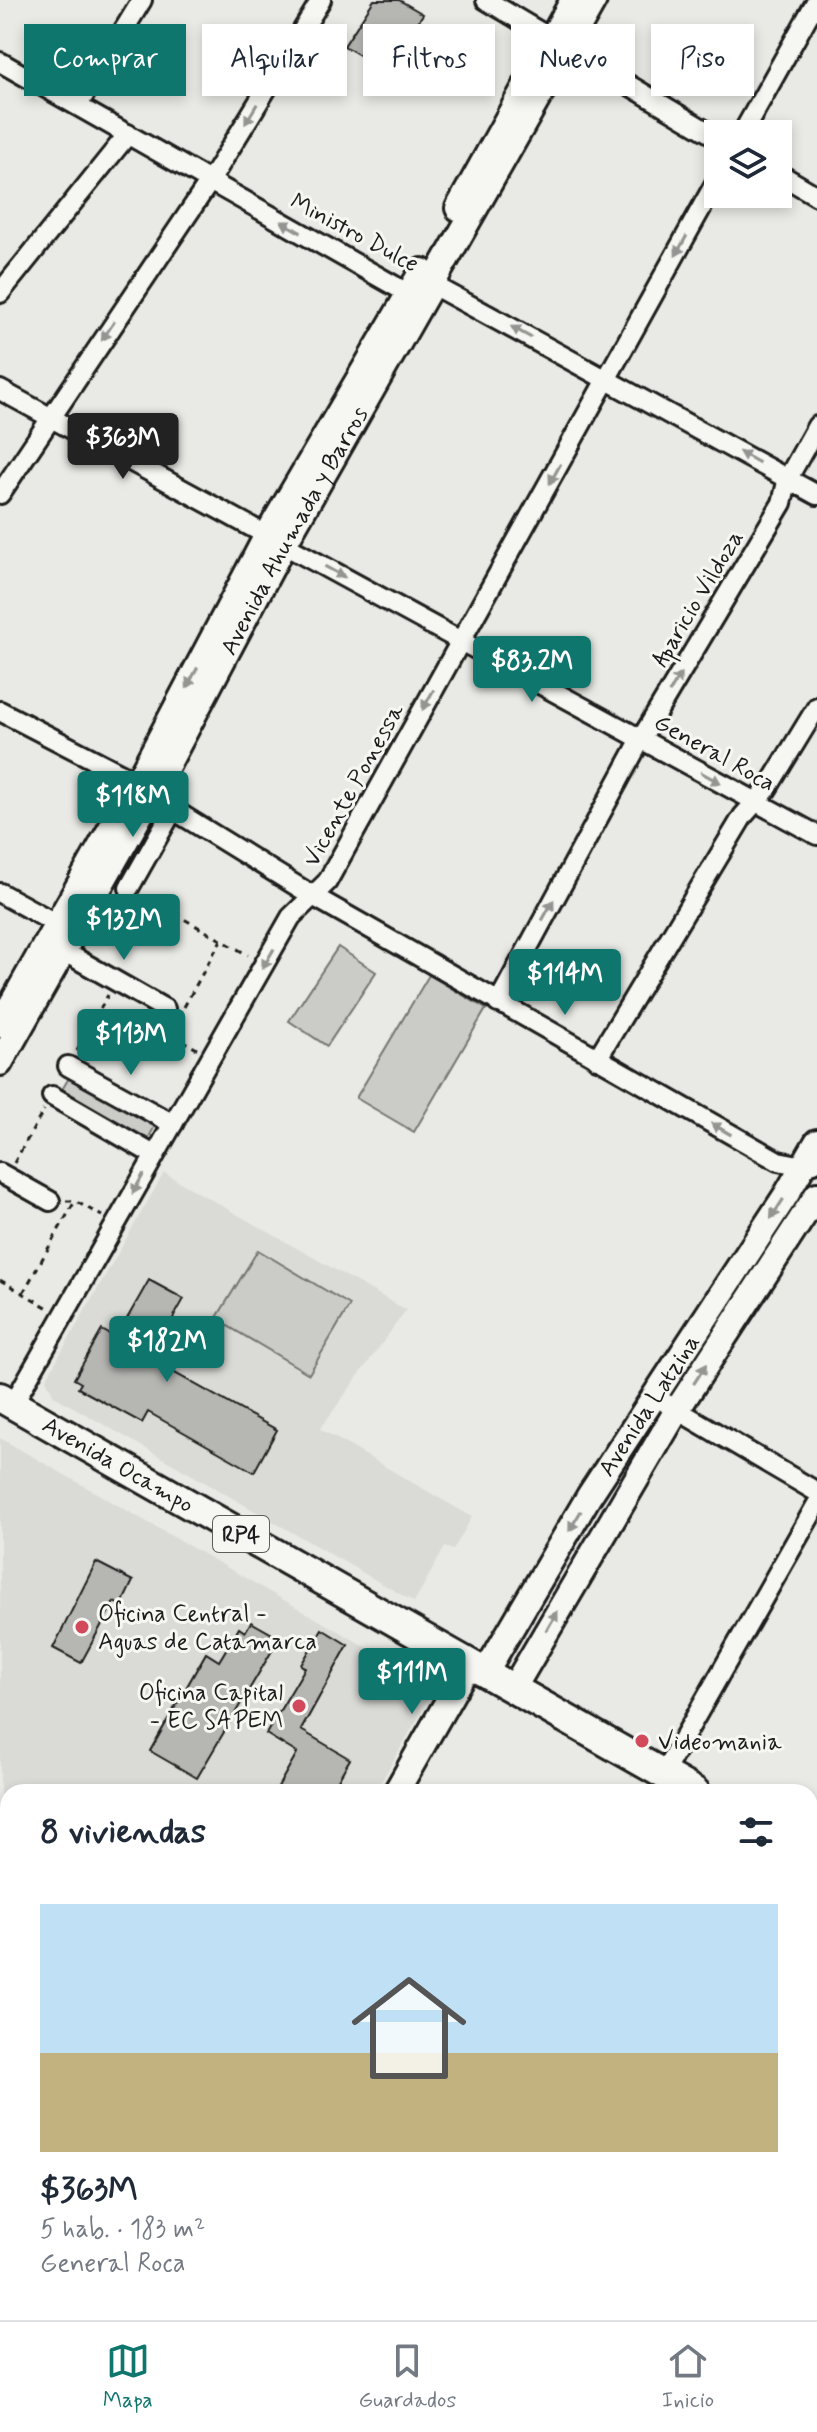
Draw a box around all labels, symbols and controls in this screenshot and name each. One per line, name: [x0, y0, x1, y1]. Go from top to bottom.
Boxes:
chip: Comprar: [24, 24, 186, 96]
chip: Alquilar: [202, 24, 347, 96]
chip: Filtros: [363, 24, 495, 96]
chip: Nuevo: [511, 24, 635, 96]
chip: Piso: [651, 24, 754, 96]
one-way arrow: [244, 103, 258, 125]
map controls: [704, 120, 792, 208]
button: layers: [704, 120, 792, 208]
street label: Ministro Dulce: [285, 186, 424, 280]
one-way arrow: [280, 220, 303, 234]
one-way arrow: [674, 235, 688, 257]
one-way arrow: [101, 321, 116, 342]
one-way arrow: [510, 326, 532, 340]
street label: Avenida Ahumada y Barros: [214, 401, 376, 661]
pin: $363M: [67, 413, 179, 481]
text: $363M: [86, 422, 160, 456]
one-way arrow: [738, 450, 760, 464]
one-way arrow: [548, 462, 562, 485]
street label: Aparicio Vildoza: [645, 525, 754, 674]
one-way arrow: [324, 566, 347, 579]
pin: $83.2M: [467, 636, 597, 704]
text: $83.2M: [491, 645, 573, 679]
one-way arrow: [185, 666, 198, 689]
one-way arrow: [667, 672, 681, 694]
one-way arrow: [421, 689, 435, 712]
street label: Vicente Ponessa: [297, 698, 412, 873]
street label: General Roca: [648, 707, 780, 799]
pin: $118M: [77, 771, 189, 839]
one-way arrow: [700, 771, 722, 785]
text: $118M: [96, 780, 170, 814]
pin: $132M: [68, 894, 180, 962]
one-way arrow: [541, 899, 555, 921]
text: $132M: [86, 903, 162, 937]
one-way arrow: [261, 947, 275, 970]
pin: $114M: [509, 949, 621, 1017]
text: $114M: [527, 958, 603, 992]
pin: $113M: [75, 1009, 187, 1077]
text: $113M: [95, 1018, 167, 1052]
one-way arrow: [709, 1122, 732, 1136]
one-way arrow: [131, 1173, 145, 1195]
one-way arrow: [770, 1199, 785, 1220]
pin: $182M: [111, 1316, 223, 1384]
text: $182M: [127, 1325, 207, 1359]
street label: Avenida Latzina: [592, 1329, 708, 1483]
one-way arrow: [692, 1364, 707, 1385]
street label: Avenida Ocampo: [36, 1410, 199, 1521]
one-way arrow: [568, 1510, 582, 1532]
road number: RP4: [213, 1516, 269, 1552]
place label: Oficina Central - Aguas de Catamarca: [98, 1599, 317, 1658]
one-way arrow: [545, 1610, 559, 1632]
marker: Oficina Central - Aguas de Catamarca: [73, 1618, 91, 1636]
pin: $111M: [356, 1648, 468, 1716]
text: $111M: [376, 1657, 448, 1691]
place label: Oficina Capital - EC SAPEM: [139, 1678, 283, 1737]
marker: Oficina Capital - EC SAPEM: [290, 1697, 308, 1715]
place label: Videomania: [658, 1727, 782, 1758]
marker: Videomania: [633, 1732, 651, 1750]
text: 8 viviendas: [40, 1810, 206, 1855]
icon: filters: [734, 1810, 778, 1854]
icon: home: [337, 1956, 481, 2100]
text: $363M: [40, 2168, 138, 2213]
text: 5 hab. · 183 m²: [40, 2213, 205, 2247]
text: General Roca: [40, 2247, 185, 2281]
tab: Mapa: [103, 2339, 153, 2415]
tab: Guardados: [358, 2339, 456, 2415]
tab: Inicio: [662, 2339, 714, 2415]

